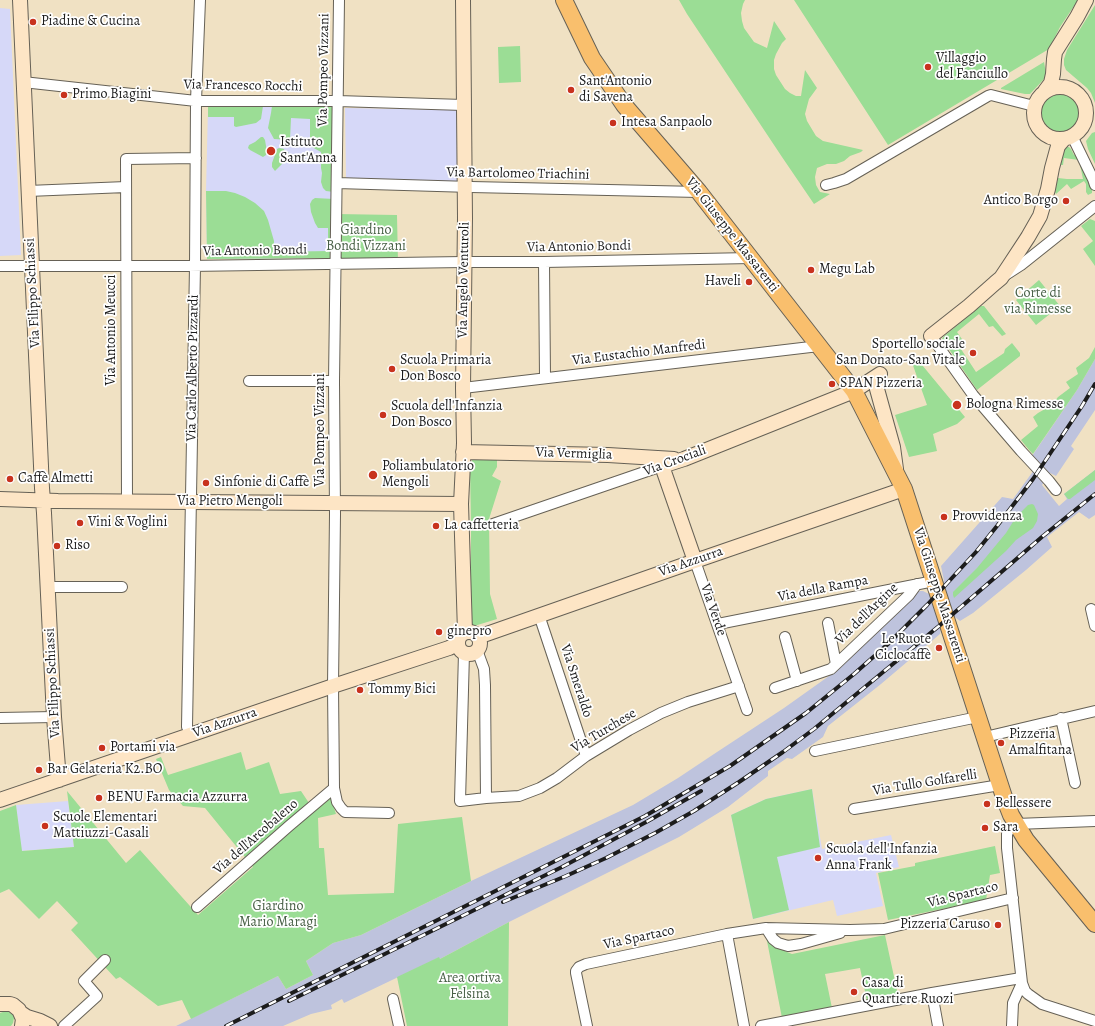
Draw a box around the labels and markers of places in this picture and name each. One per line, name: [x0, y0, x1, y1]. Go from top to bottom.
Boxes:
place label: Piadine & Cucina: [41, 14, 140, 30]
marker: Piadine & Cucina: [28, 17, 38, 27]
place label: Villaggio del Fanciullo: [936, 51, 1008, 84]
marker: Villaggio del Fanciullo: [923, 62, 933, 72]
place label: Sant'Antonio di Savena: [579, 74, 652, 106]
marker: Sant'Antonio di Savena: [566, 85, 576, 95]
place label: Primo Biagini: [72, 87, 152, 103]
marker: Primo Biagini: [59, 90, 69, 100]
place label: Intesa Sanpaolo: [621, 115, 712, 131]
marker: Intesa Sanpaolo: [608, 118, 618, 128]
place label: Istituto Sant'Anna: [280, 135, 337, 168]
marker: Istituto Sant'Anna: [265, 145, 277, 157]
place label: Antico Borgo: [984, 193, 1058, 209]
marker: Antico Borgo: [1061, 196, 1071, 206]
place label: Megu Lab: [819, 262, 875, 278]
marker: Megu Lab: [806, 265, 816, 275]
place label: Haveli: [705, 274, 741, 290]
marker: Haveli: [744, 277, 754, 287]
place label: Sportello sociale San Donato-San Vitale: [836, 337, 965, 370]
marker: Sportello sociale San Donato-San Vitale: [968, 348, 978, 358]
place label: Scuola Primaria Don Bosco: [400, 353, 491, 386]
marker: Scuola Primaria Don Bosco: [387, 364, 397, 374]
place label: SPAN Pizzeria: [840, 376, 922, 392]
marker: SPAN Pizzeria: [827, 379, 837, 389]
place label: Bologna Rimesse: [966, 397, 1063, 413]
place label: Scuola dell'Infanzia Don Bosco: [391, 399, 503, 432]
marker: Bologna Rimesse: [951, 399, 963, 411]
marker: Scuola dell'Infanzia Don Bosco: [378, 410, 388, 420]
place label: Poliambulatorio Mengoli: [382, 459, 474, 492]
marker: Poliambulatorio Mengoli: [367, 469, 379, 481]
place label: Caffè Almetti: [18, 471, 93, 487]
marker: Caffè Almetti: [5, 474, 15, 484]
place label: Sinfonie di Caffè: [214, 475, 309, 491]
marker: Sinfonie di Caffè: [201, 478, 211, 488]
place label: Provvidenza: [952, 509, 1022, 525]
marker: Provvidenza: [939, 512, 949, 522]
place label: Vini & Voglini: [88, 515, 167, 531]
marker: Vini & Voglini: [75, 518, 85, 528]
place label: La caffetteria: [444, 518, 519, 534]
marker: La caffetteria: [431, 521, 441, 531]
place label: Riso: [65, 538, 90, 554]
marker: Riso: [52, 541, 62, 551]
place label: ginepro: [447, 624, 491, 640]
marker: ginepro: [434, 627, 444, 637]
place label: Le Ruote Ciclocaffè: [875, 632, 931, 664]
marker: Le Ruote Ciclocaffè: [934, 643, 944, 653]
place label: Tommy Bici: [368, 682, 436, 698]
marker: Tommy Bici: [355, 685, 365, 695]
place label: Pizzeria Amalfitana: [1009, 727, 1072, 760]
marker: Pizzeria Amalfitana: [996, 738, 1006, 748]
place label: Portami via: [110, 740, 176, 756]
marker: Portami via: [97, 743, 107, 753]
place label: Bar Gelateria K2.BO: [47, 762, 163, 778]
marker: Bar Gelateria K2.BO: [34, 765, 44, 775]
place label: BENU Farmacia Azzurra: [107, 790, 248, 806]
marker: BENU Farmacia Azzurra: [94, 793, 104, 803]
place label: Bellessere: [995, 796, 1052, 812]
marker: Bellessere: [982, 799, 992, 809]
place label: Scuole Elementari Mattiuzzi-Casali: [53, 810, 157, 842]
place label: Sara: [993, 820, 1018, 836]
marker: Scuole Elementari Mattiuzzi-Casali: [40, 821, 50, 831]
marker: Sara: [980, 823, 990, 833]
place label: Scuola dell'Infanzia Anna Frank: [826, 842, 938, 874]
marker: Scuola dell'Infanzia Anna Frank: [813, 853, 823, 863]
place label: Pizzeria Caruso: [900, 917, 990, 933]
marker: Pizzeria Caruso: [993, 920, 1003, 930]
place label: Casa di Quartiere Ruozi: [862, 976, 953, 1008]
marker: Casa di Quartiere Ruozi: [849, 987, 859, 997]

